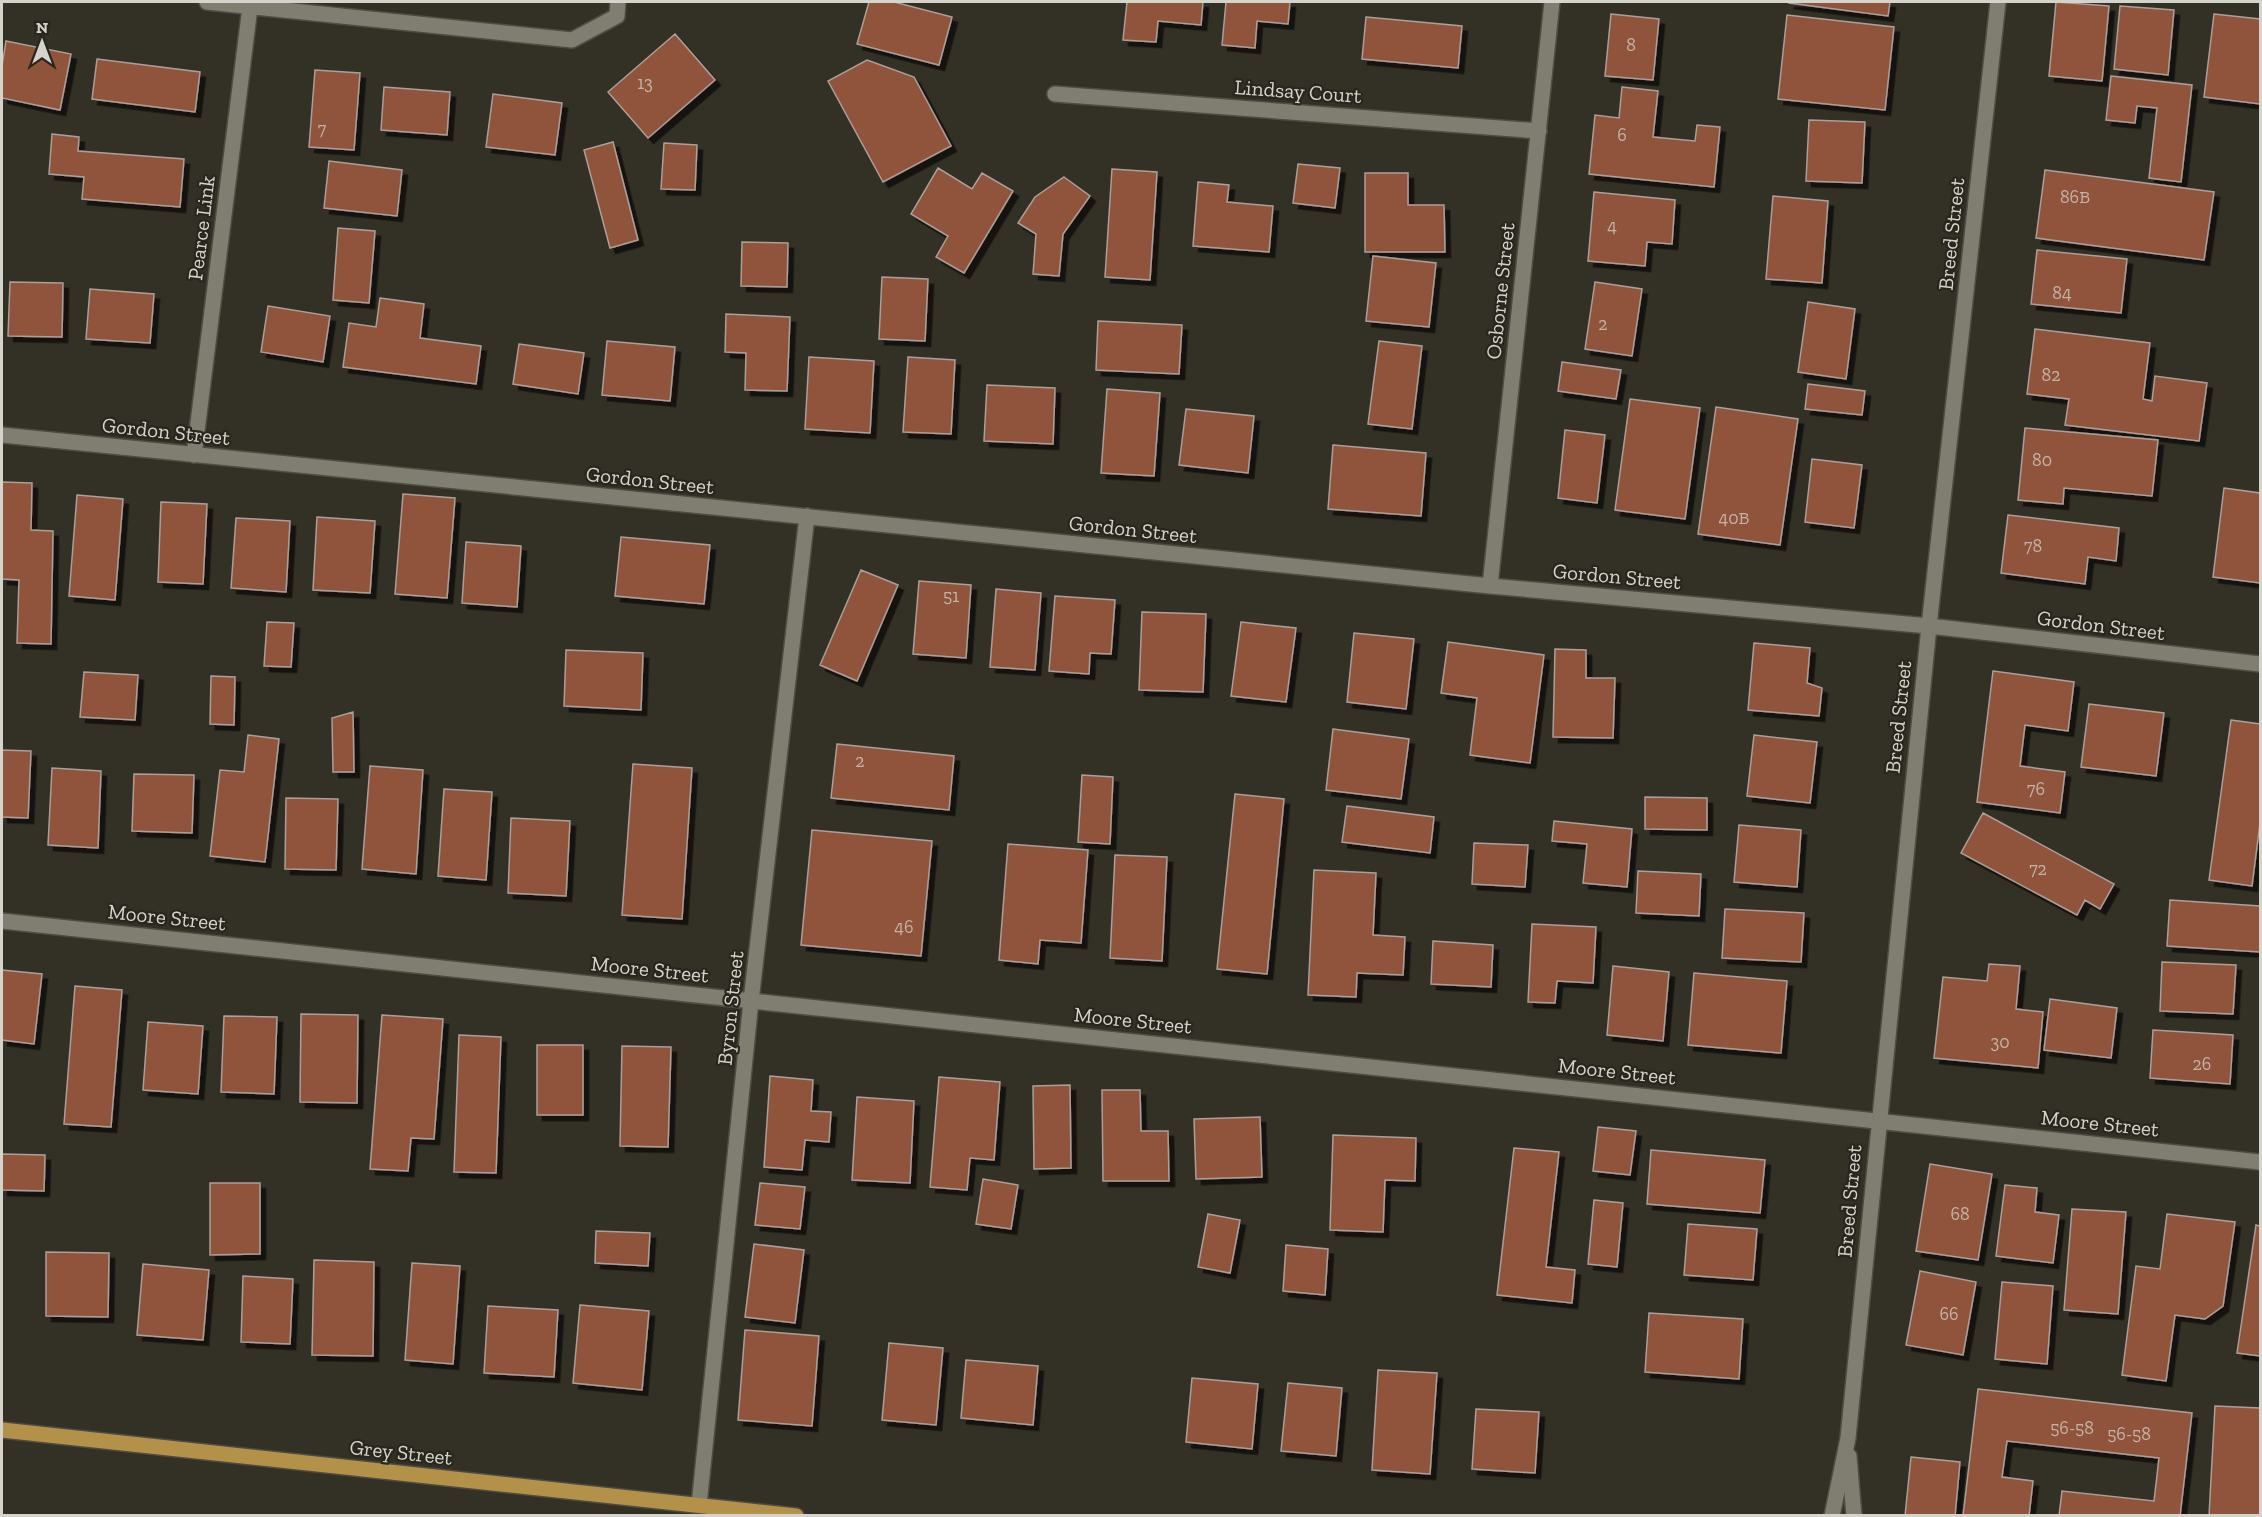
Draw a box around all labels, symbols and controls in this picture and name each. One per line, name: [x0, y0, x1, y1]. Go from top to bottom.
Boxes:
north arrow: [12, 12, 72, 72]
text: N: [36, 18, 48, 37]
house number: 8: [1626, 34, 1636, 56]
house number: 13: [637, 72, 653, 94]
street label: Lindsay Court: [1234, 74, 1363, 108]
house number: 7: [318, 118, 327, 140]
house number: 6: [1617, 124, 1627, 146]
street label: Pearce Link: [182, 174, 220, 282]
street label: Breed Street: [1933, 176, 1969, 291]
house number: 86B: [2060, 186, 2090, 208]
house number: 4: [1607, 215, 1617, 237]
street label: Osborne Street: [1480, 221, 1520, 361]
house number: 84: [2052, 282, 2072, 304]
house number: 2: [1598, 313, 1608, 335]
house number: 82: [2042, 364, 2060, 386]
street label: Gordon Street: [101, 412, 231, 450]
house number: 80: [2032, 449, 2052, 471]
street label: Gordon Street: [585, 461, 715, 499]
house number: 40B: [1719, 507, 1750, 529]
street label: Gordon Street: [1068, 510, 1198, 548]
house number: 78: [2024, 535, 2042, 557]
street label: Gordon Street: [1552, 558, 1682, 594]
house number: 51: [943, 585, 959, 607]
street label: Gordon Street: [2036, 605, 2167, 645]
street label: Breed Street: [1880, 659, 1916, 774]
house number: 2: [855, 750, 865, 772]
house number: 76: [2027, 778, 2045, 800]
house number: 72: [2029, 858, 2047, 880]
street label: Moore Street: [107, 898, 227, 936]
house number: 46: [894, 916, 914, 938]
street label: Byron Street: [712, 949, 748, 1066]
street label: Moore Street: [590, 950, 710, 988]
street label: Moore Street: [1073, 1001, 1193, 1039]
house number: 30: [1990, 1031, 2010, 1053]
street label: Moore Street: [1557, 1052, 1677, 1090]
house number: 26: [2193, 1053, 2211, 1075]
street label: Moore Street: [2040, 1104, 2160, 1142]
street label: Breed Street: [1832, 1143, 1866, 1258]
house number: 68: [1950, 1203, 1970, 1225]
house number: 66: [1939, 1303, 1959, 1325]
house number: 56-58: [2050, 1417, 2094, 1439]
house number: 56-58: [2107, 1423, 2151, 1445]
street label: Grey Street: [348, 1434, 454, 1470]

